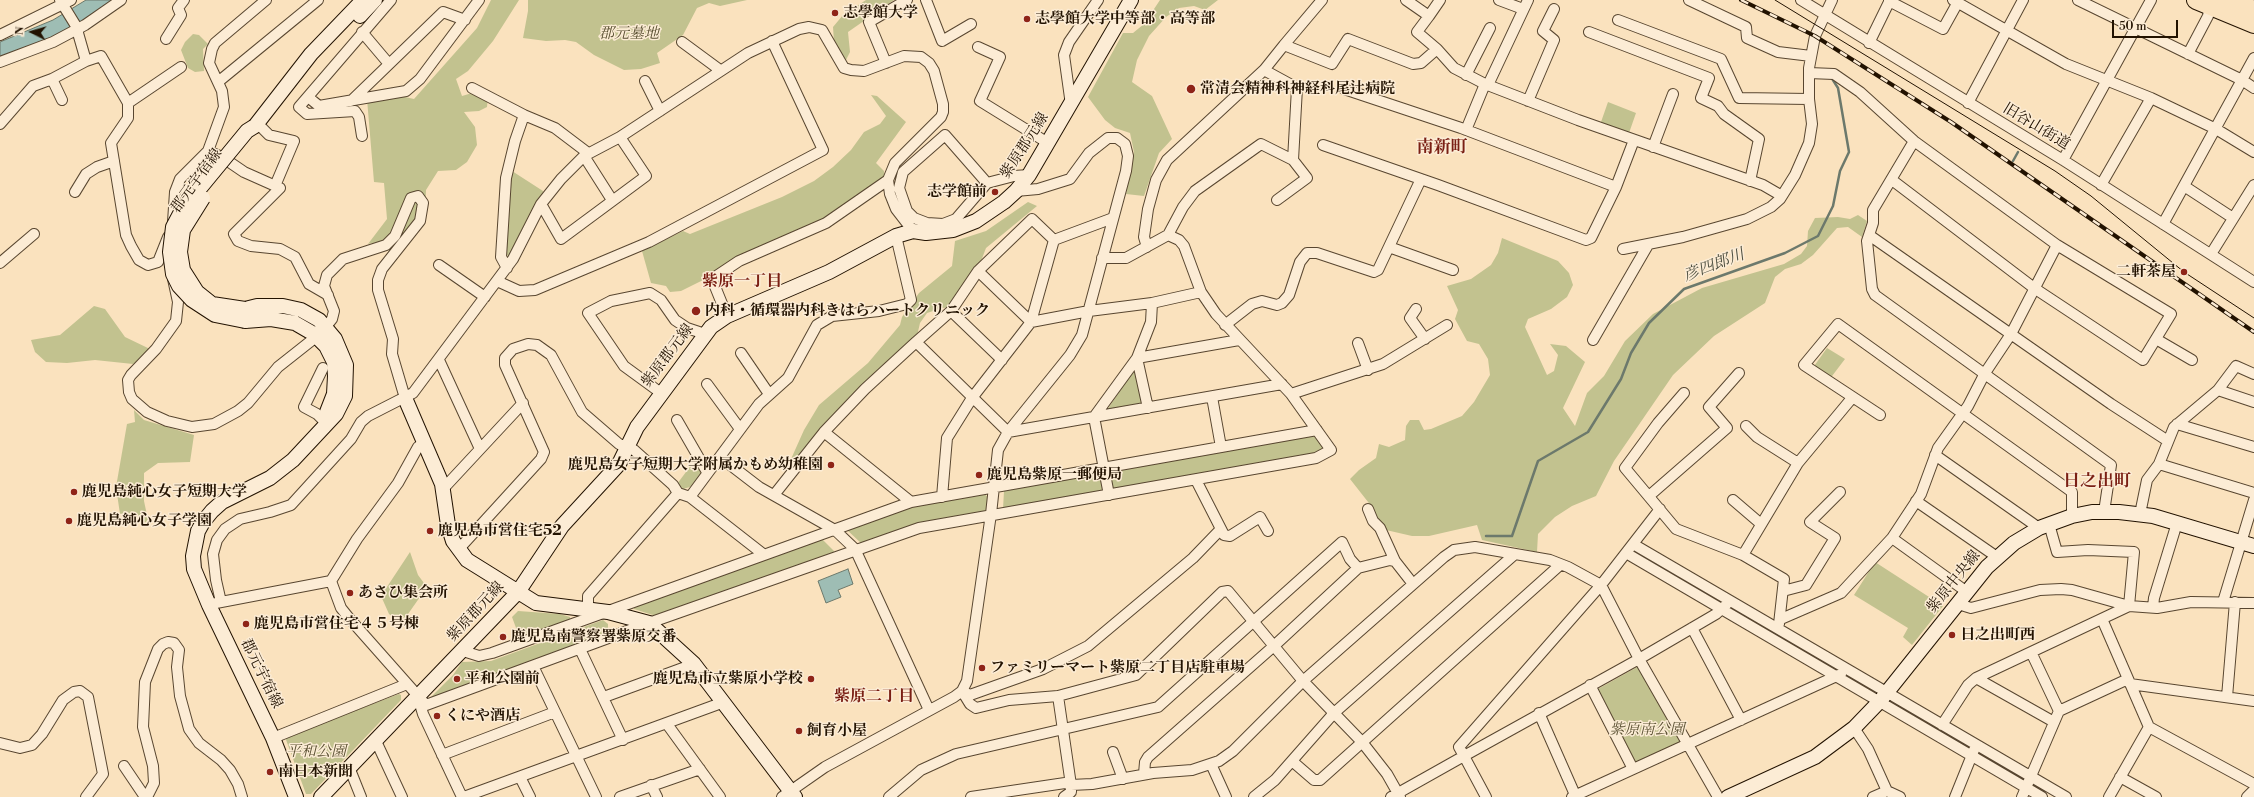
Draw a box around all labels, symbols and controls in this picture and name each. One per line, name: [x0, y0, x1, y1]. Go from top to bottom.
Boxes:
place label: 志學館大学: [843, 4, 918, 22]
marker: 志學館大学: [830, 8, 840, 18]
place label: 志學館大学中等部・高等部: [1035, 10, 1215, 28]
north arrow: [12, 12, 52, 52]
scale bar: [2114, 12, 2180, 38]
marker: 志學館大学中等部・高等部: [1022, 14, 1032, 24]
text: 50 m: [2119, 19, 2147, 34]
park label: 郡元墓地: [599, 25, 659, 43]
text: N: [13, 26, 27, 36]
place label: 常清会精神科神経科尾辻病院: [1200, 80, 1395, 98]
marker: 常清会精神科神経科尾辻病院: [1185, 83, 1197, 95]
street label: 旧谷山街道: [1999, 100, 2073, 154]
street label: 紫原郡元線: [997, 110, 1053, 182]
district label: 南新町: [1417, 138, 1467, 158]
street label: 郡元宇宿線: [168, 145, 226, 217]
place label: 志学館前: [927, 183, 987, 201]
marker: 志学館前: [990, 187, 1000, 197]
water label: 彦四郎川: [1681, 246, 1747, 286]
place label: 二軒茶屋: [2116, 263, 2176, 281]
marker: 二軒茶屋: [2179, 267, 2189, 277]
district label: 紫原一丁目: [702, 272, 782, 292]
place label: 内科・循環器内科きはらハートクリニック: [705, 302, 990, 320]
marker: 内科・循環器内科きはらハートクリニック: [690, 305, 702, 317]
street label: 紫原郡元線: [638, 321, 698, 391]
place label: 鹿児島女子短期大学附属かもめ幼稚園: [568, 456, 823, 474]
marker: 鹿児島女子短期大学附属かもめ幼稚園: [826, 460, 836, 470]
place label: 鹿児島紫原一郵便局: [987, 466, 1122, 484]
marker: 鹿児島紫原一郵便局: [974, 470, 984, 480]
district label: 日之出町: [2063, 472, 2131, 492]
place label: 鹿児島純心女子短期大学: [82, 483, 247, 501]
marker: 鹿児島純心女子短期大学: [69, 487, 79, 497]
place label: 鹿児島純心女子学園: [77, 512, 212, 530]
marker: 鹿児島純心女子学園: [64, 516, 74, 526]
place label: 鹿児島市営住宅52: [438, 522, 562, 540]
marker: 鹿児島市営住宅52: [425, 526, 435, 536]
street label: 紫原中央線: [1923, 547, 1985, 617]
street label: 紫原郡元線: [444, 578, 508, 646]
place label: あさひ集会所: [358, 584, 448, 602]
marker: あさひ集会所: [345, 588, 355, 598]
place label: 鹿児島市営住宅４５号棟: [254, 615, 419, 633]
marker: 鹿児島市営住宅４５号棟: [241, 619, 251, 629]
place label: 日之出町西: [1960, 626, 2035, 644]
place label: 鹿児島南警察署紫原交番: [511, 628, 676, 646]
marker: 日之出町西: [1947, 630, 1957, 640]
marker: 鹿児島南警察署紫原交番: [498, 632, 508, 642]
street label: 郡元宇宿線: [236, 636, 286, 712]
place label: ファミリーマート紫原二丁目店駐車場: [990, 659, 1245, 677]
marker: ファミリーマート紫原二丁目店駐車場: [977, 663, 987, 673]
place label: 平和公園前: [465, 670, 540, 688]
place label: 鹿児島市立紫原小学校: [653, 670, 803, 688]
marker: 平和公園前: [452, 674, 462, 684]
marker: 鹿児島市立紫原小学校: [806, 674, 816, 684]
district label: 紫原二丁目: [834, 687, 914, 707]
place label: くにや酒店: [445, 707, 520, 725]
marker: くにや酒店: [432, 711, 442, 721]
park label: 紫原南公園: [1610, 721, 1684, 739]
place label: 飼育小屋: [807, 722, 867, 740]
marker: 飼育小屋: [794, 726, 804, 736]
park label: 平和公園: [286, 743, 346, 761]
place label: 南日本新聞: [278, 763, 353, 781]
marker: 南日本新聞: [265, 767, 275, 777]

